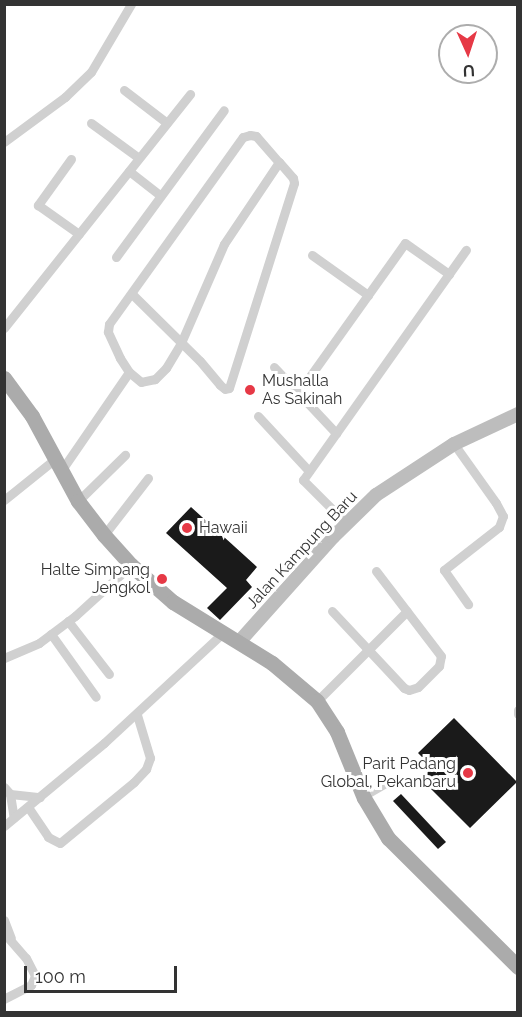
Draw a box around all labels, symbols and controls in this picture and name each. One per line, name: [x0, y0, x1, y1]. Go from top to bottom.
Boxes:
north arrow: [438, 24, 498, 84]
text: U: [462, 61, 475, 80]
place label: Mushalla As Sakinah: [262, 371, 342, 409]
marker: Mushalla As Sakinah: [243, 383, 257, 397]
street label: Jalan Kampung Baru: [243, 487, 361, 613]
place label: Hawaii: [199, 518, 248, 538]
marker: Hawaii: [180, 521, 194, 535]
place label: Halte Simpang Jengkol: [41, 560, 150, 598]
marker: Halte Simpang Jengkol: [155, 572, 169, 586]
place label: Parit Padang Global, Pekanbaru: [321, 754, 456, 792]
marker: Parit Padang Global, Pekanbaru: [461, 766, 475, 780]
scale bar: [27, 954, 180, 992]
text: 100 m: [35, 966, 86, 987]

